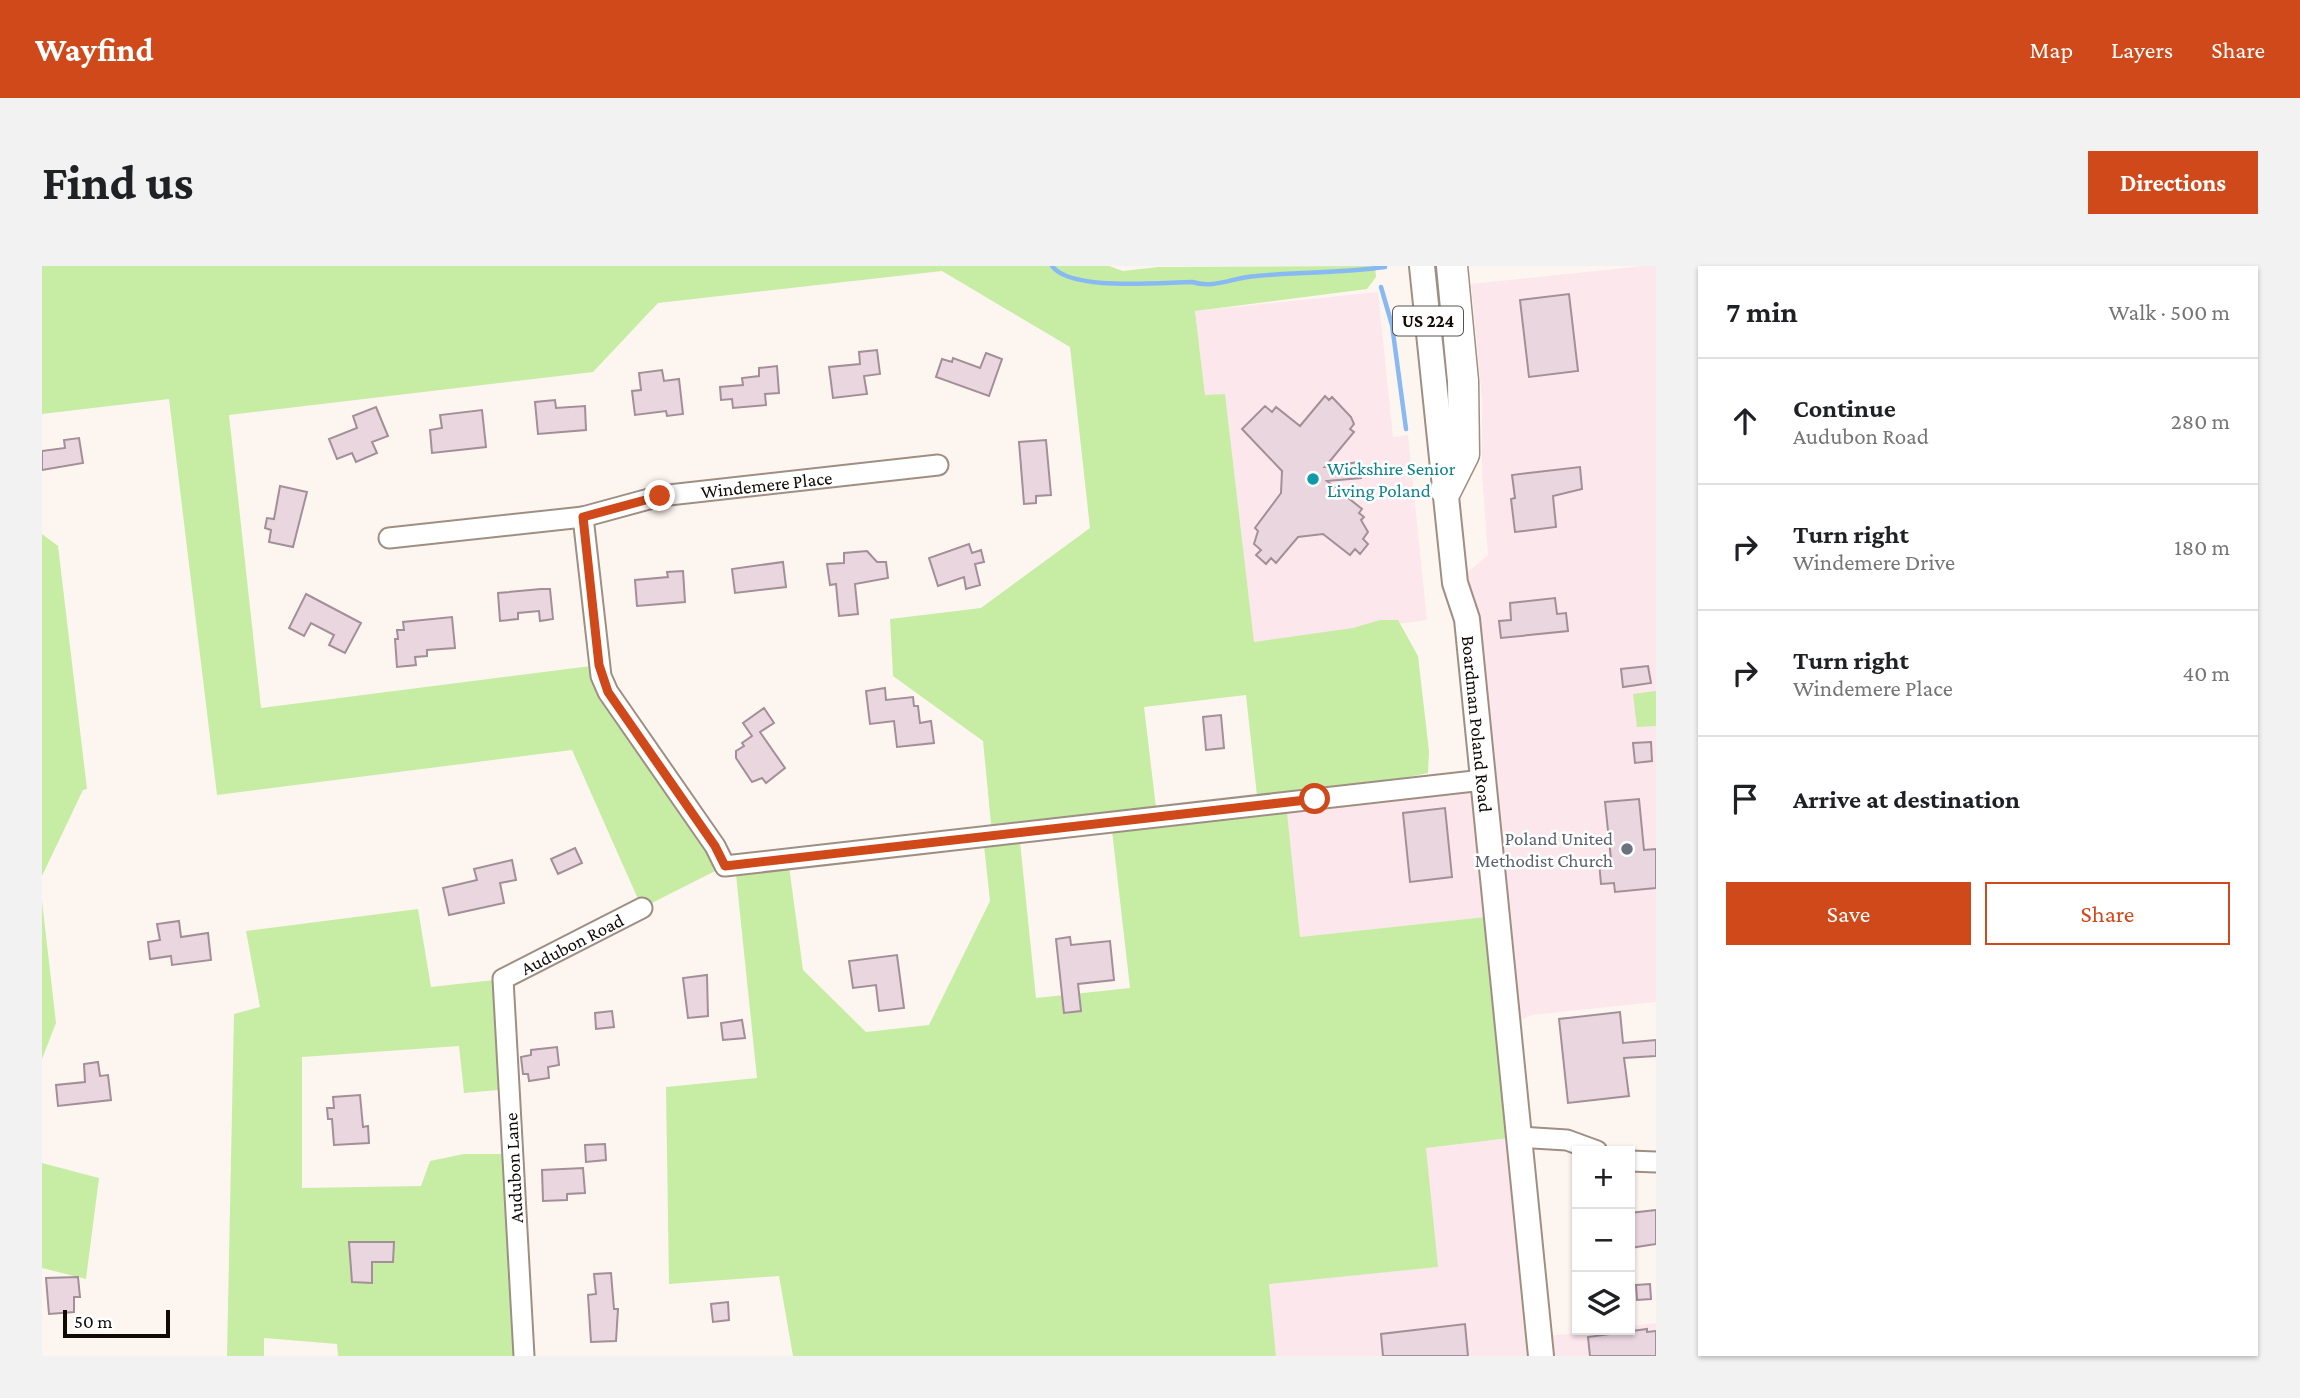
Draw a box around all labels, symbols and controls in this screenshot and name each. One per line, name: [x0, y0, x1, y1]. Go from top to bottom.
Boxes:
text: Wayfind: [35, 31, 153, 68]
text: Map: [2029, 36, 2073, 63]
text: Layers: [2111, 36, 2173, 63]
text: Share: [2211, 36, 2265, 63]
button: Directions: [2088, 151, 2258, 214]
text: Find us: [42, 155, 194, 210]
text: 7 min: [1726, 295, 1798, 328]
text: Walk · 500 m: [2108, 299, 2230, 325]
road number: US 224: [1393, 306, 1463, 336]
text: Continue: [1793, 394, 1896, 423]
icon: ahead: [1726, 402, 1764, 440]
text: 280 m: [2171, 408, 2230, 434]
text: Audubon Road: [1793, 423, 1929, 449]
place label: Wickshire Senior Living Poland: [1327, 458, 1456, 501]
street label: Windemere Place: [700, 467, 833, 502]
marker: Wickshire Senior Living Poland: [1305, 471, 1321, 487]
route end: [644, 480, 675, 511]
text: Turn right: [1793, 520, 1909, 549]
icon: right: [1726, 528, 1764, 566]
text: 180 m: [2174, 534, 2230, 560]
text: Windemere Drive: [1793, 549, 1955, 575]
street label: Boardman Poland Road: [1458, 634, 1496, 813]
text: Turn right: [1793, 646, 1909, 675]
icon: right: [1726, 654, 1764, 692]
text: 40 m: [2182, 660, 2230, 686]
text: Windemere Place: [1793, 675, 1953, 701]
icon: arrive: [1726, 780, 1764, 818]
route start: [1299, 783, 1330, 814]
text: Arrive at destination: [1793, 785, 2020, 814]
place label: Poland United Methodist Church: [1475, 828, 1613, 871]
marker: Poland United Methodist Church: [1619, 841, 1635, 857]
button: Save: [1726, 882, 1971, 945]
button: Share: [1985, 882, 2230, 945]
street label: Audubon Road: [517, 909, 627, 979]
street label: Audubon Lane: [500, 1112, 527, 1224]
map controls: [1572, 1146, 1635, 1335]
button: +: [1572, 1146, 1635, 1209]
button: −: [1572, 1209, 1635, 1272]
button: layers: [1572, 1272, 1635, 1335]
scale bar: [63, 1307, 170, 1339]
text: 50 m: [74, 1311, 113, 1332]

